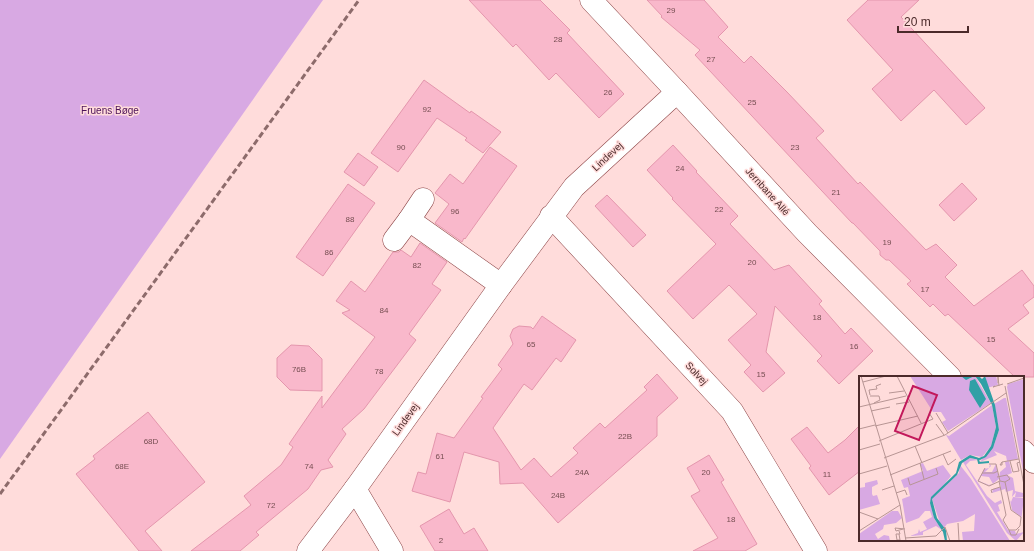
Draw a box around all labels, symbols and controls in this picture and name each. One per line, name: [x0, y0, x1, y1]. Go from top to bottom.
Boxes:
house number: 29: [667, 6, 676, 15]
scale bar: [898, 8, 968, 34]
text: 20 m: [904, 15, 931, 29]
house number: 28: [554, 35, 563, 44]
house number: 27: [707, 55, 716, 64]
house number: 26: [604, 88, 613, 97]
house number: 25: [748, 98, 757, 107]
park label: Fruens Bøge: [81, 105, 139, 116]
house number: 92: [423, 105, 432, 114]
street label: Lindevej: [590, 140, 625, 173]
house number: 90: [397, 143, 406, 152]
house number: 23: [791, 143, 800, 152]
house number: 24: [676, 164, 685, 173]
street label: Jernbane Allé: [743, 165, 792, 218]
house number: 21: [832, 188, 841, 197]
house number: 22: [715, 205, 724, 214]
house number: 96: [451, 207, 460, 216]
house number: 88: [346, 215, 355, 224]
house number: 19: [883, 238, 892, 247]
house number: 86: [325, 248, 334, 257]
house number: 20: [748, 258, 757, 267]
house number: 82: [413, 261, 422, 270]
house number: 17: [921, 285, 930, 294]
house number: 84: [380, 306, 389, 315]
house number: 18: [813, 313, 822, 322]
house number: 15: [987, 335, 996, 344]
house number: 65: [527, 340, 536, 349]
house number: 16: [850, 342, 859, 351]
street label: Solvej: [683, 360, 710, 387]
house number: 76B: [292, 365, 306, 374]
house number: 78: [375, 367, 384, 376]
house number: 15: [757, 370, 766, 379]
inset map: [859, 376, 1024, 541]
street label: Lindevej: [390, 401, 421, 438]
house number: 22B: [618, 432, 632, 441]
house number: 68D: [144, 437, 159, 446]
house number: 61: [436, 452, 445, 461]
house number: 68E: [115, 462, 129, 471]
house number: 74: [305, 462, 314, 471]
house number: 24A: [575, 468, 590, 477]
house number: 20: [702, 468, 711, 477]
house number: 11: [823, 470, 832, 479]
house number: 24B: [551, 491, 565, 500]
house number: 72: [267, 501, 276, 510]
house number: 18: [727, 515, 736, 524]
house number: 2: [439, 536, 444, 545]

